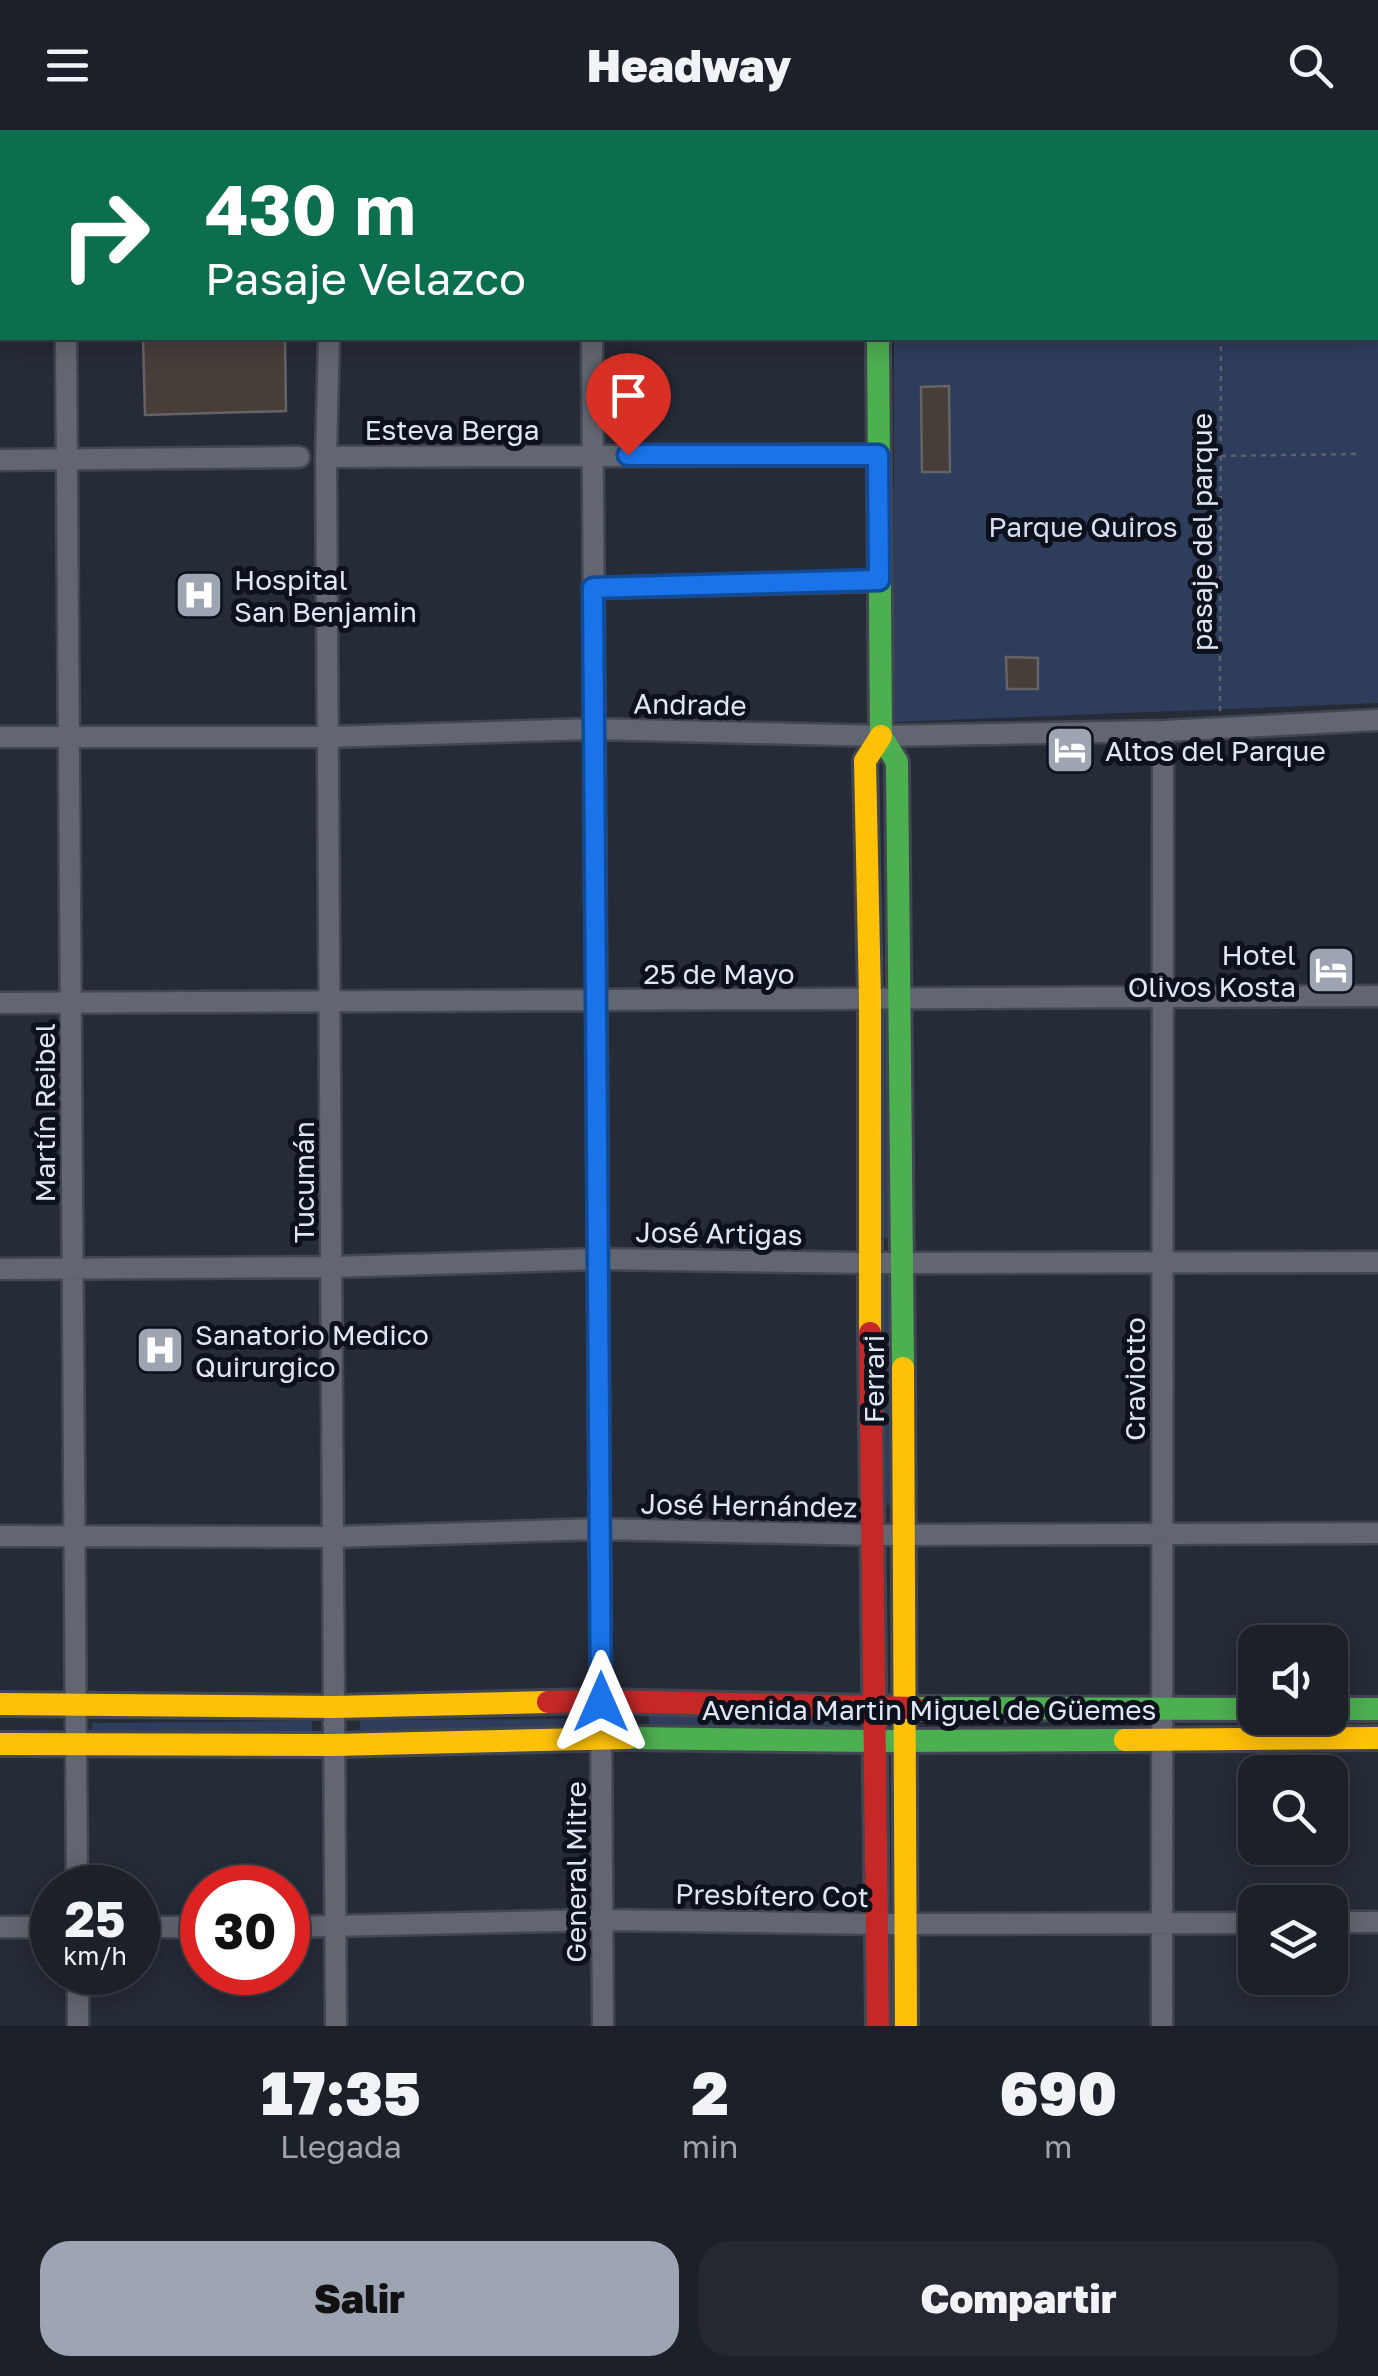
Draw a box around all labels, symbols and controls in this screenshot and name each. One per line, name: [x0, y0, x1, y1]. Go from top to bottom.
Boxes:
icon: menu: [40, 38, 95, 93]
text: Headway: [587, 38, 791, 92]
icon: search: [1283, 38, 1338, 93]
text: 430 m: [205, 166, 416, 250]
icon: right: [40, 170, 170, 300]
text: Pasaje Velazco: [205, 251, 526, 305]
pin: [586, 353, 671, 456]
icon: arrive: [601, 368, 656, 423]
street label: Esteva Berga: [364, 413, 540, 446]
street label: pasaje del parque: [1185, 413, 1218, 651]
park label: Parque Quiros: [988, 510, 1178, 543]
place label: Hospital San Benjamin: [234, 563, 417, 628]
hospital icon: Hospital San Benjamin: [173, 569, 225, 621]
street label: Andrade: [633, 687, 747, 721]
hotel icon: Altos del Parque: [1044, 724, 1096, 776]
place label: Altos del Parque: [1105, 734, 1326, 767]
place label: Hotel Olivos Kosta: [1128, 938, 1296, 1003]
hotel icon: Hotel Olivos Kosta: [1305, 944, 1357, 996]
street label: 25 de Mayo: [643, 957, 795, 990]
street label: Martín Reibel: [28, 1023, 61, 1203]
street label: Tucumán: [287, 1121, 320, 1243]
street label: José Artigas: [635, 1215, 803, 1251]
street label: Craviotto: [1118, 1317, 1151, 1441]
place label: Sanatorio Medico Quirurgico: [195, 1318, 429, 1383]
hospital icon: Sanatorio Medico Quirurgico: [134, 1324, 186, 1376]
street label: Ferrari: [857, 1335, 890, 1423]
street label: José Hernández: [640, 1487, 858, 1523]
map controls: [1238, 1625, 1348, 1995]
button: sound: [1238, 1625, 1348, 1735]
position arrow: [549, 1650, 653, 1754]
street label: Avenida Martin Miguel de Güemes: [702, 1693, 1156, 1726]
button: search: [1238, 1755, 1348, 1865]
street label: General Mitre: [559, 1781, 592, 1963]
speed limit sign: 30: [180, 1865, 310, 1995]
street label: Presbítero Cot: [675, 1877, 869, 1913]
button: layers: [1238, 1885, 1348, 1995]
text: 25: [64, 1888, 125, 1948]
text: km/h: [63, 1940, 127, 1971]
text: 17:35: [261, 2056, 421, 2128]
text: 2: [692, 2056, 729, 2128]
text: 690: [999, 2056, 1117, 2128]
text: Llegada: [280, 2127, 402, 2165]
text: min: [682, 2127, 738, 2165]
text: m: [1044, 2127, 1072, 2165]
button: Salir: [40, 2241, 679, 2356]
button: Compartir: [699, 2241, 1338, 2356]

